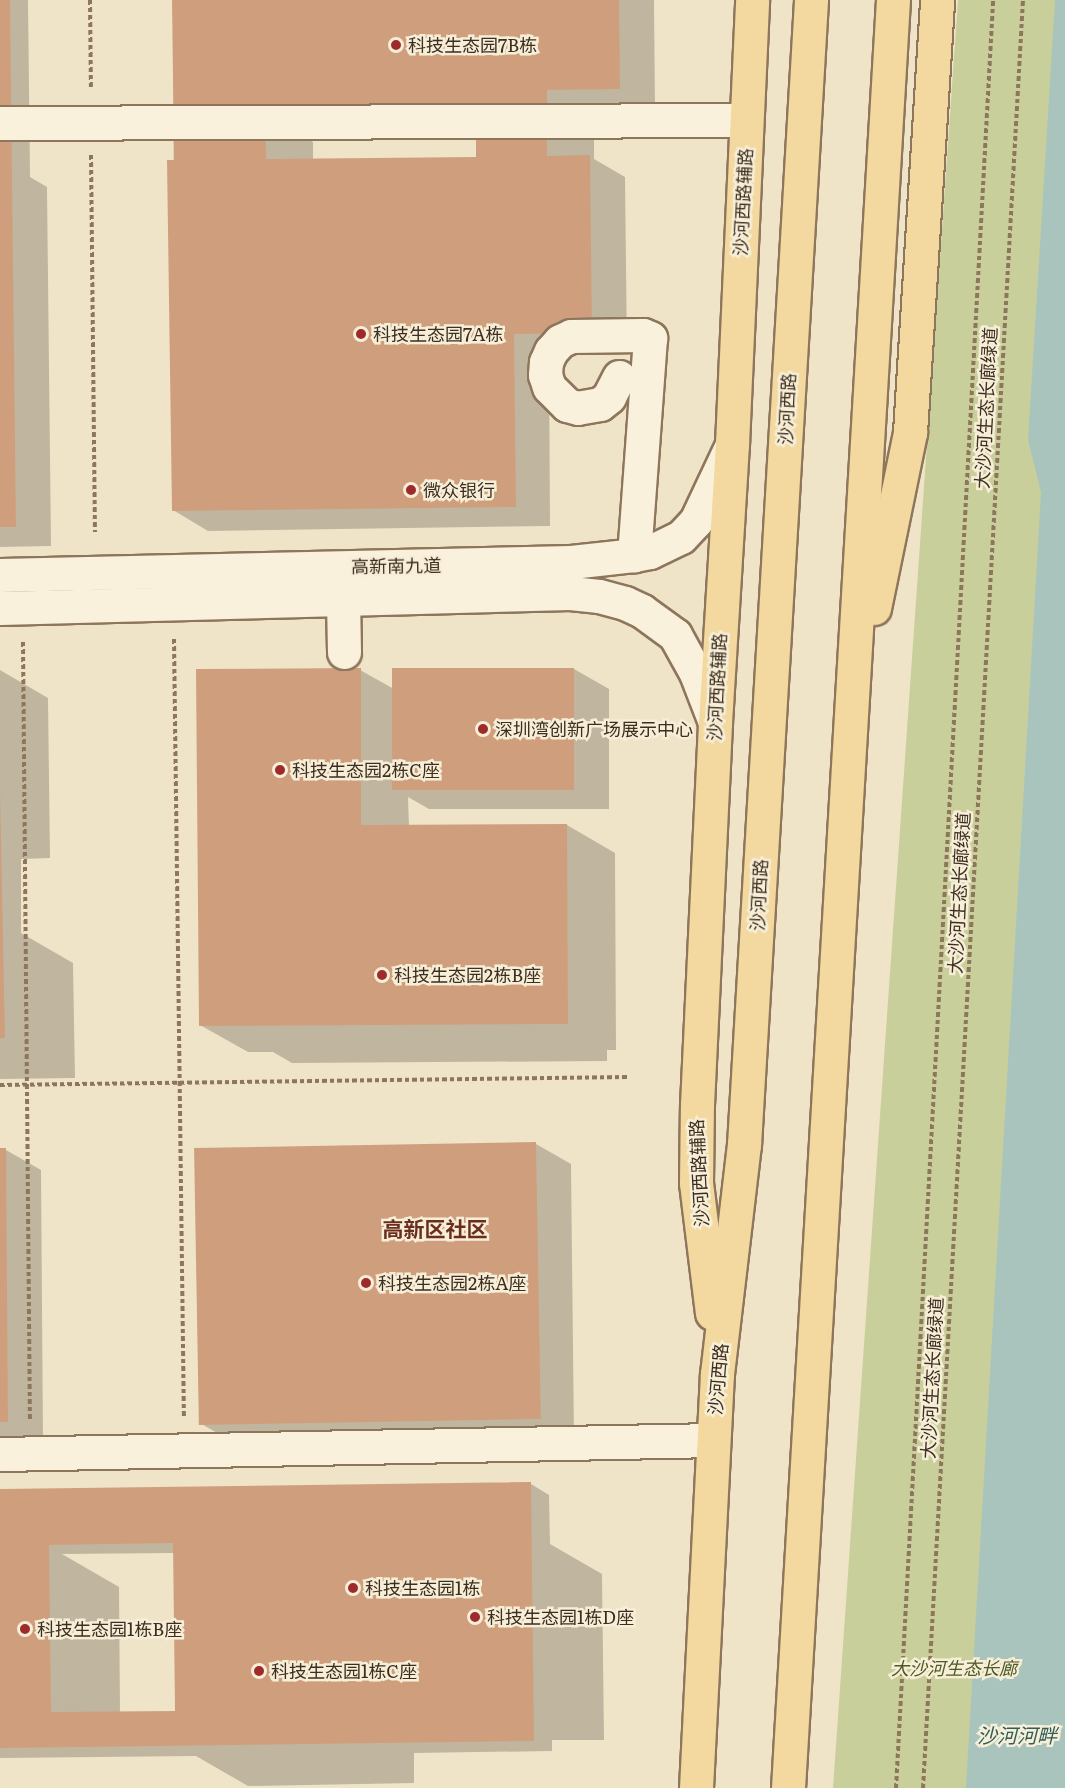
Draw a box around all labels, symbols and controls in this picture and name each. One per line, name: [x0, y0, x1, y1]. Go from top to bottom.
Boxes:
place label: 科技生态园7B栋: [408, 34, 537, 56]
marker: 科技生态园7B栋: [389, 38, 403, 52]
street label: 沙河西路辅路: [729, 148, 757, 256]
place label: 科技生态园7A栋: [373, 323, 503, 345]
marker: 科技生态园7A栋: [354, 327, 368, 341]
street label: 大沙河生态长廊绿道: [971, 327, 1001, 489]
street label: 沙河西路: [774, 372, 800, 446]
place label: 微众银行: [423, 479, 495, 501]
marker: 微众银行: [404, 483, 418, 497]
street label: 高新南九道: [351, 554, 441, 578]
street label: 沙河西路辅路: [703, 633, 731, 741]
place label: 深圳湾创新广场展示中心: [495, 718, 693, 740]
marker: 深圳湾创新广场展示中心: [476, 722, 490, 736]
place label: 科技生态园2栋C座: [292, 759, 440, 781]
marker: 科技生态园2栋C座: [273, 763, 287, 777]
street label: 大沙河生态长廊绿道: [944, 812, 974, 974]
street label: 沙河西路: [746, 858, 772, 932]
place label: 科技生态园2栋B座: [394, 964, 541, 986]
marker: 科技生态园2栋B座: [375, 968, 389, 982]
street label: 沙河西路辅路: [685, 1119, 713, 1227]
district label: 高新区社区: [383, 1215, 487, 1241]
place label: 科技生态园2栋A座: [378, 1272, 526, 1294]
marker: 科技生态园2栋A座: [359, 1276, 373, 1290]
street label: 大沙河生态长廊绿道: [917, 1297, 947, 1459]
street label: 沙河西路: [704, 1342, 732, 1416]
place label: 科技生态园1栋: [365, 1577, 480, 1599]
marker: 科技生态园1栋: [346, 1581, 360, 1595]
place label: 科技生态园1栋D座: [487, 1606, 634, 1628]
marker: 科技生态园1栋D座: [468, 1610, 482, 1624]
place label: 科技生态园1栋B座: [37, 1618, 182, 1640]
marker: 科技生态园1栋B座: [18, 1622, 32, 1636]
park label: 大沙河生态长廊: [891, 1657, 1017, 1679]
place label: 科技生态园1栋C座: [271, 1660, 417, 1682]
marker: 科技生态园1栋C座: [252, 1664, 266, 1678]
water label: 沙河河畔: [977, 1722, 1057, 1746]

